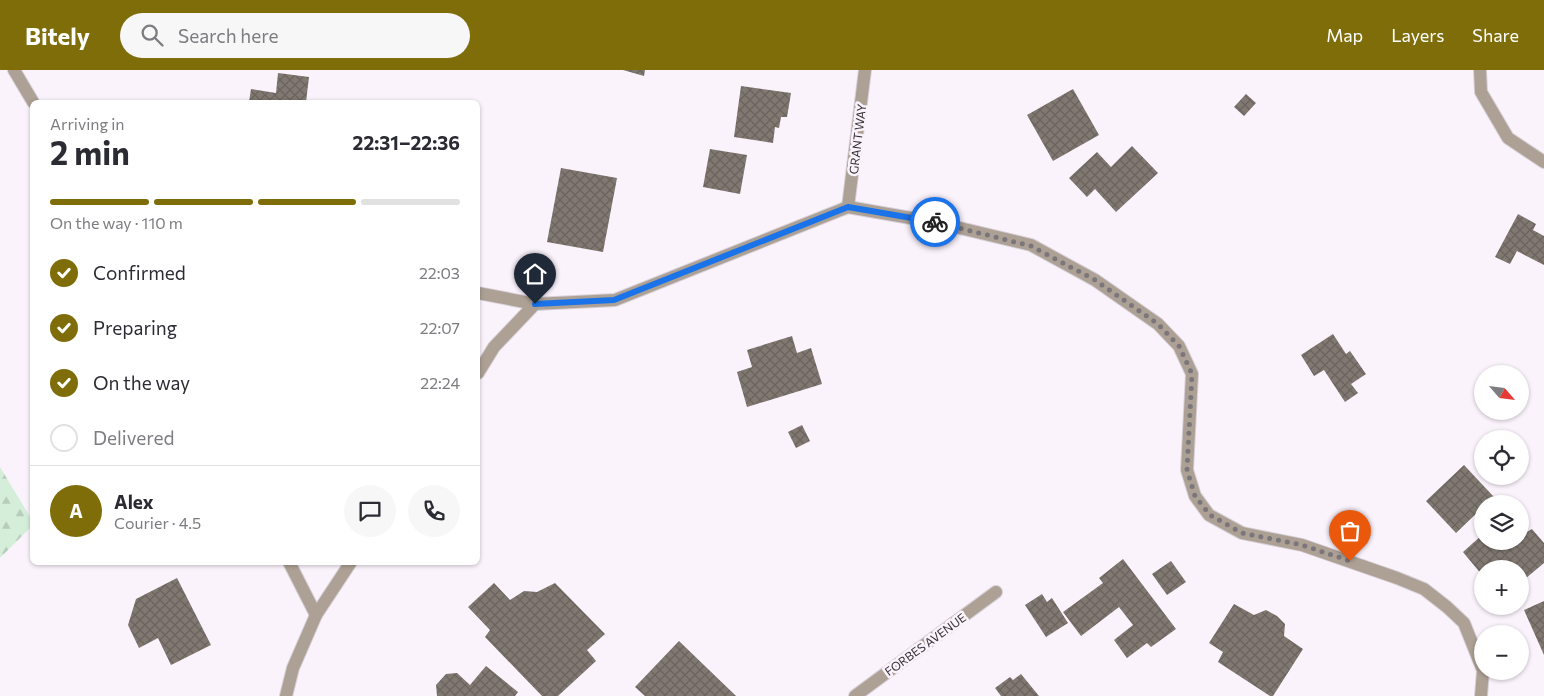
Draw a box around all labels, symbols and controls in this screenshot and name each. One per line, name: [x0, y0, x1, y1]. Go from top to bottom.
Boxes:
search box: [120, 13, 470, 58]
text: Bitely: [25, 21, 90, 50]
icon: search: [138, 21, 166, 49]
text: Search here: [178, 24, 278, 47]
text: Map: [1326, 24, 1363, 46]
text: Layers: [1391, 24, 1444, 46]
text: Share: [1472, 24, 1519, 46]
street label: GRANT WAY: [846, 103, 868, 175]
text: Arriving in: [50, 114, 124, 133]
text: 22:31–22:36: [353, 131, 460, 154]
text: 2 min: [50, 132, 130, 172]
courier: [910, 197, 960, 247]
icon: bike: [921, 208, 949, 236]
text: On the way · 110 m: [50, 213, 183, 232]
pin: [514, 253, 556, 304]
icon: check: [50, 259, 78, 287]
icon: home: [521, 260, 549, 288]
text: Confirmed: [93, 261, 186, 284]
text: 22:03: [419, 263, 460, 282]
icon: check: [50, 314, 78, 342]
text: Preparing: [93, 316, 177, 339]
text: 22:07: [420, 318, 460, 337]
north arrow: [1474, 365, 1529, 420]
map controls: [1474, 365, 1529, 680]
icon: check: [50, 369, 78, 397]
text: On the way: [93, 371, 190, 394]
text: 22:24: [420, 373, 460, 392]
text: Delivered: [93, 426, 174, 449]
button: locate: [1474, 430, 1529, 485]
button: chat: [344, 485, 396, 537]
button: phone: [408, 485, 460, 537]
text: Alex: [114, 490, 154, 513]
button: layers: [1474, 495, 1529, 550]
text: A: [69, 499, 83, 522]
pin: [1329, 510, 1371, 561]
text: Courier · 4.5: [114, 513, 201, 532]
icon: bag: [1336, 517, 1364, 545]
button: +: [1474, 560, 1529, 615]
street label: FORBES AVENUE: [882, 610, 968, 678]
button: −: [1474, 625, 1529, 680]

